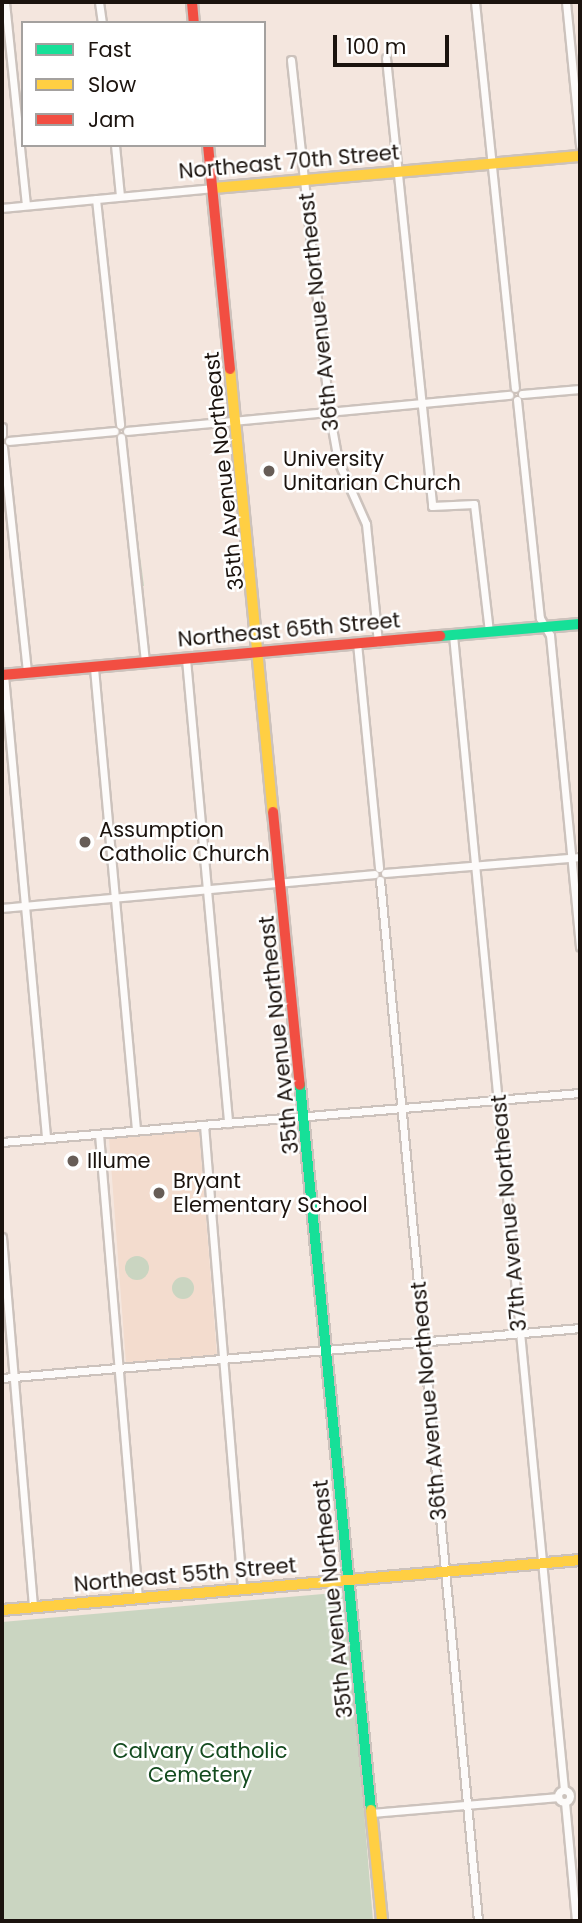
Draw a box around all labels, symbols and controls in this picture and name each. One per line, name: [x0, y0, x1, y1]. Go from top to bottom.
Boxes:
legend: [21, 21, 266, 147]
scale bar: [337, 21, 452, 65]
text: 100 m: [346, 32, 406, 61]
text: Fast: [88, 35, 131, 64]
text: Slow: [88, 70, 136, 99]
text: Jam: [88, 105, 135, 134]
street label: Northeast 70th Street: [178, 140, 400, 184]
street label: 36th Avenue Northeast: [294, 191, 344, 433]
street label: 35th Avenue Northeast: [199, 351, 249, 591]
place label: University Unitarian Church: [283, 446, 461, 496]
marker: University Unitarian Church: [261, 463, 277, 479]
street label: Northeast 65th Street: [177, 608, 401, 652]
place label: Assumption Catholic Church: [99, 817, 270, 867]
marker: Assumption Catholic Church: [77, 834, 93, 850]
street label: 35th Avenue Northeast: [254, 915, 304, 1155]
street label: 37th Avenue Northeast: [486, 1093, 532, 1333]
place label: Illume: [87, 1148, 151, 1174]
marker: Illume: [65, 1153, 81, 1169]
place label: Bryant Elementary School: [173, 1168, 368, 1218]
marker: Bryant Elementary School: [151, 1185, 167, 1201]
street label: 36th Avenue Northeast: [406, 1280, 452, 1522]
street label: 35th Avenue Northeast: [308, 1479, 358, 1719]
street label: Northeast 55th Street: [73, 1553, 297, 1597]
park label: Calvary Catholic Cemetery: [113, 1738, 287, 1788]

